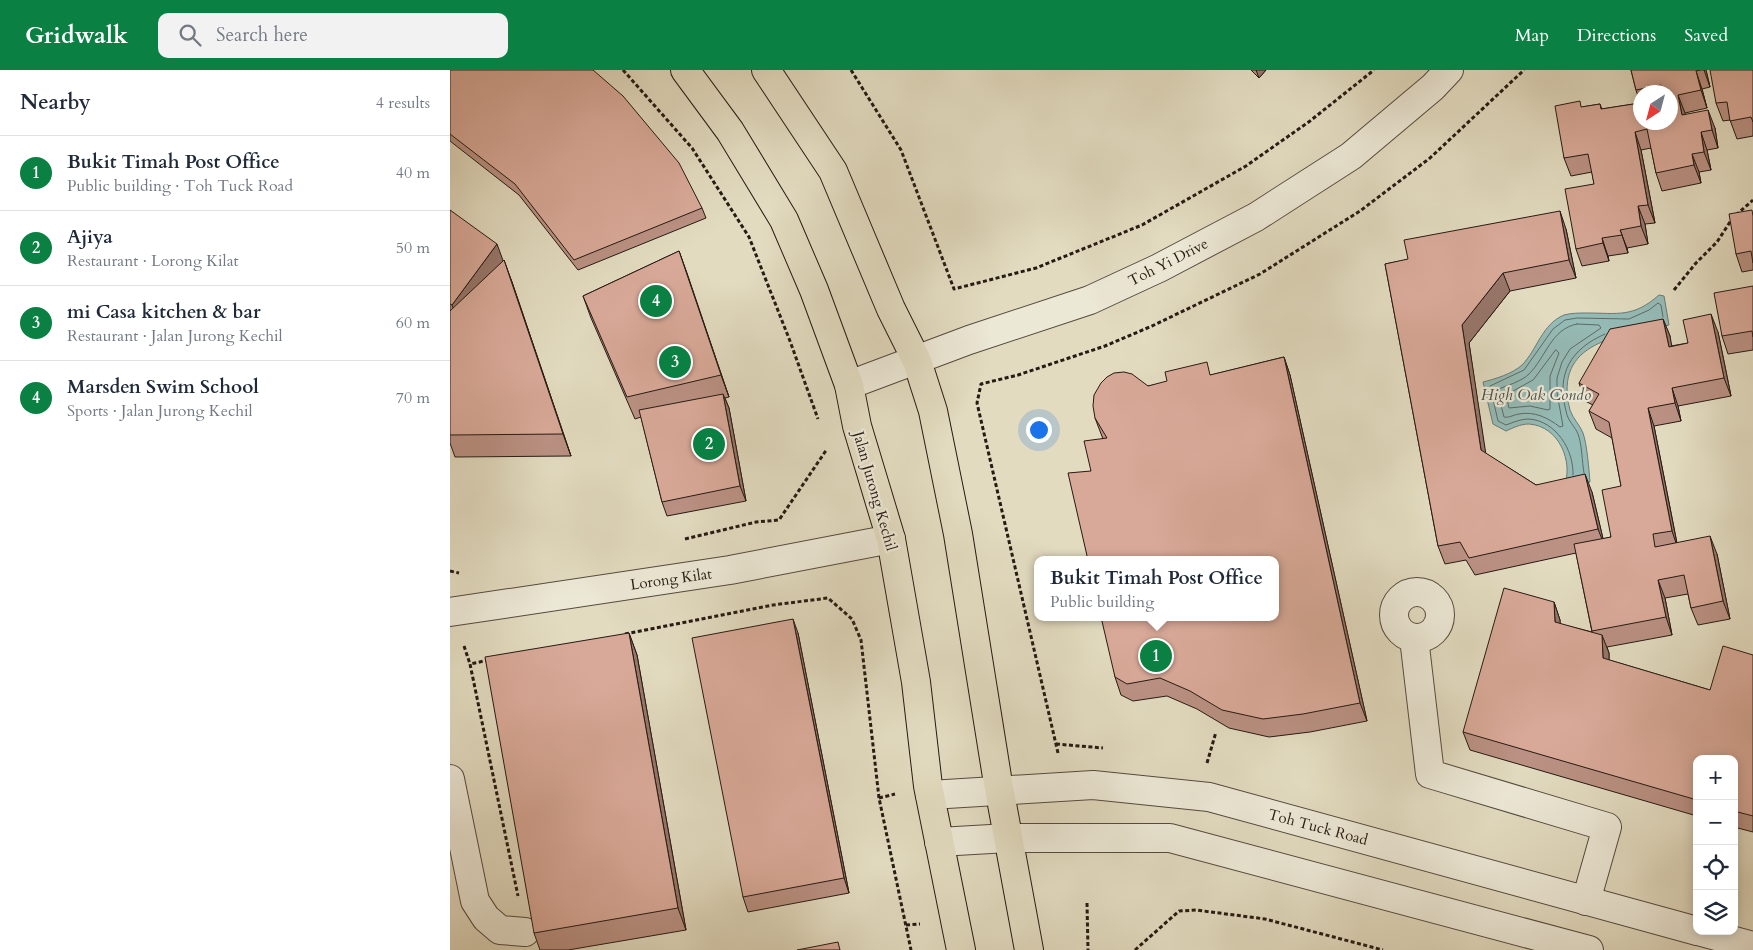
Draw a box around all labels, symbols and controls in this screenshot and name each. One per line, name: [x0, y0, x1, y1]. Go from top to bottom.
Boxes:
search box: [158, 13, 508, 58]
text: Gridwalk: [25, 19, 128, 52]
icon: search: [176, 21, 204, 49]
text: Search here: [216, 22, 308, 48]
text: Map: [1515, 23, 1549, 48]
text: Directions: [1577, 23, 1656, 48]
text: Saved: [1684, 23, 1728, 48]
north arrow: [1633, 85, 1678, 130]
text: Nearby: [20, 88, 91, 117]
text: 4 results: [376, 92, 430, 114]
text: Bukit Timah Post Office: [67, 149, 280, 175]
text: 1: [32, 162, 40, 184]
text: 40 m: [396, 162, 430, 184]
text: Public building · Toh Tuck Road: [67, 175, 293, 197]
text: Ajiya: [67, 224, 113, 250]
street label: Toh Yi Drive: [1125, 233, 1212, 291]
text: 2: [32, 237, 40, 259]
text: 50 m: [396, 237, 430, 259]
text: Restaurant · Lorong Kilat: [67, 250, 239, 272]
pin: 4: [640, 282, 672, 320]
text: mi Casa kitchen & bar: [67, 299, 261, 325]
text: 3: [32, 312, 40, 334]
text: 60 m: [396, 312, 430, 334]
text: Restaurant · Jalan Jurong Kechil: [67, 325, 283, 347]
pin: 3: [659, 343, 691, 381]
text: Marsden Swim School: [67, 374, 259, 400]
water label: High Oak Condo: [1481, 384, 1592, 406]
text: 4: [32, 387, 40, 409]
text: 70 m: [396, 387, 430, 409]
text: Sports · Jalan Jurong Kechil: [67, 400, 253, 422]
your location: [1026, 417, 1052, 443]
pin: 2: [693, 425, 725, 463]
street label: Jalan Jurong Kechil: [848, 427, 902, 553]
popup: [1034, 556, 1279, 621]
street label: Lorong Kilat: [629, 563, 713, 595]
text: Bukit Timah Post Office: [1050, 565, 1263, 591]
text: Public building: [1050, 591, 1154, 613]
pin: 1: [1140, 637, 1172, 675]
map controls: [1693, 755, 1738, 935]
button: +: [1693, 755, 1738, 800]
button: −: [1693, 800, 1738, 845]
street label: Toh Tuck Road: [1266, 804, 1370, 850]
button: locate: [1693, 845, 1738, 890]
button: layers: [1693, 890, 1738, 935]

